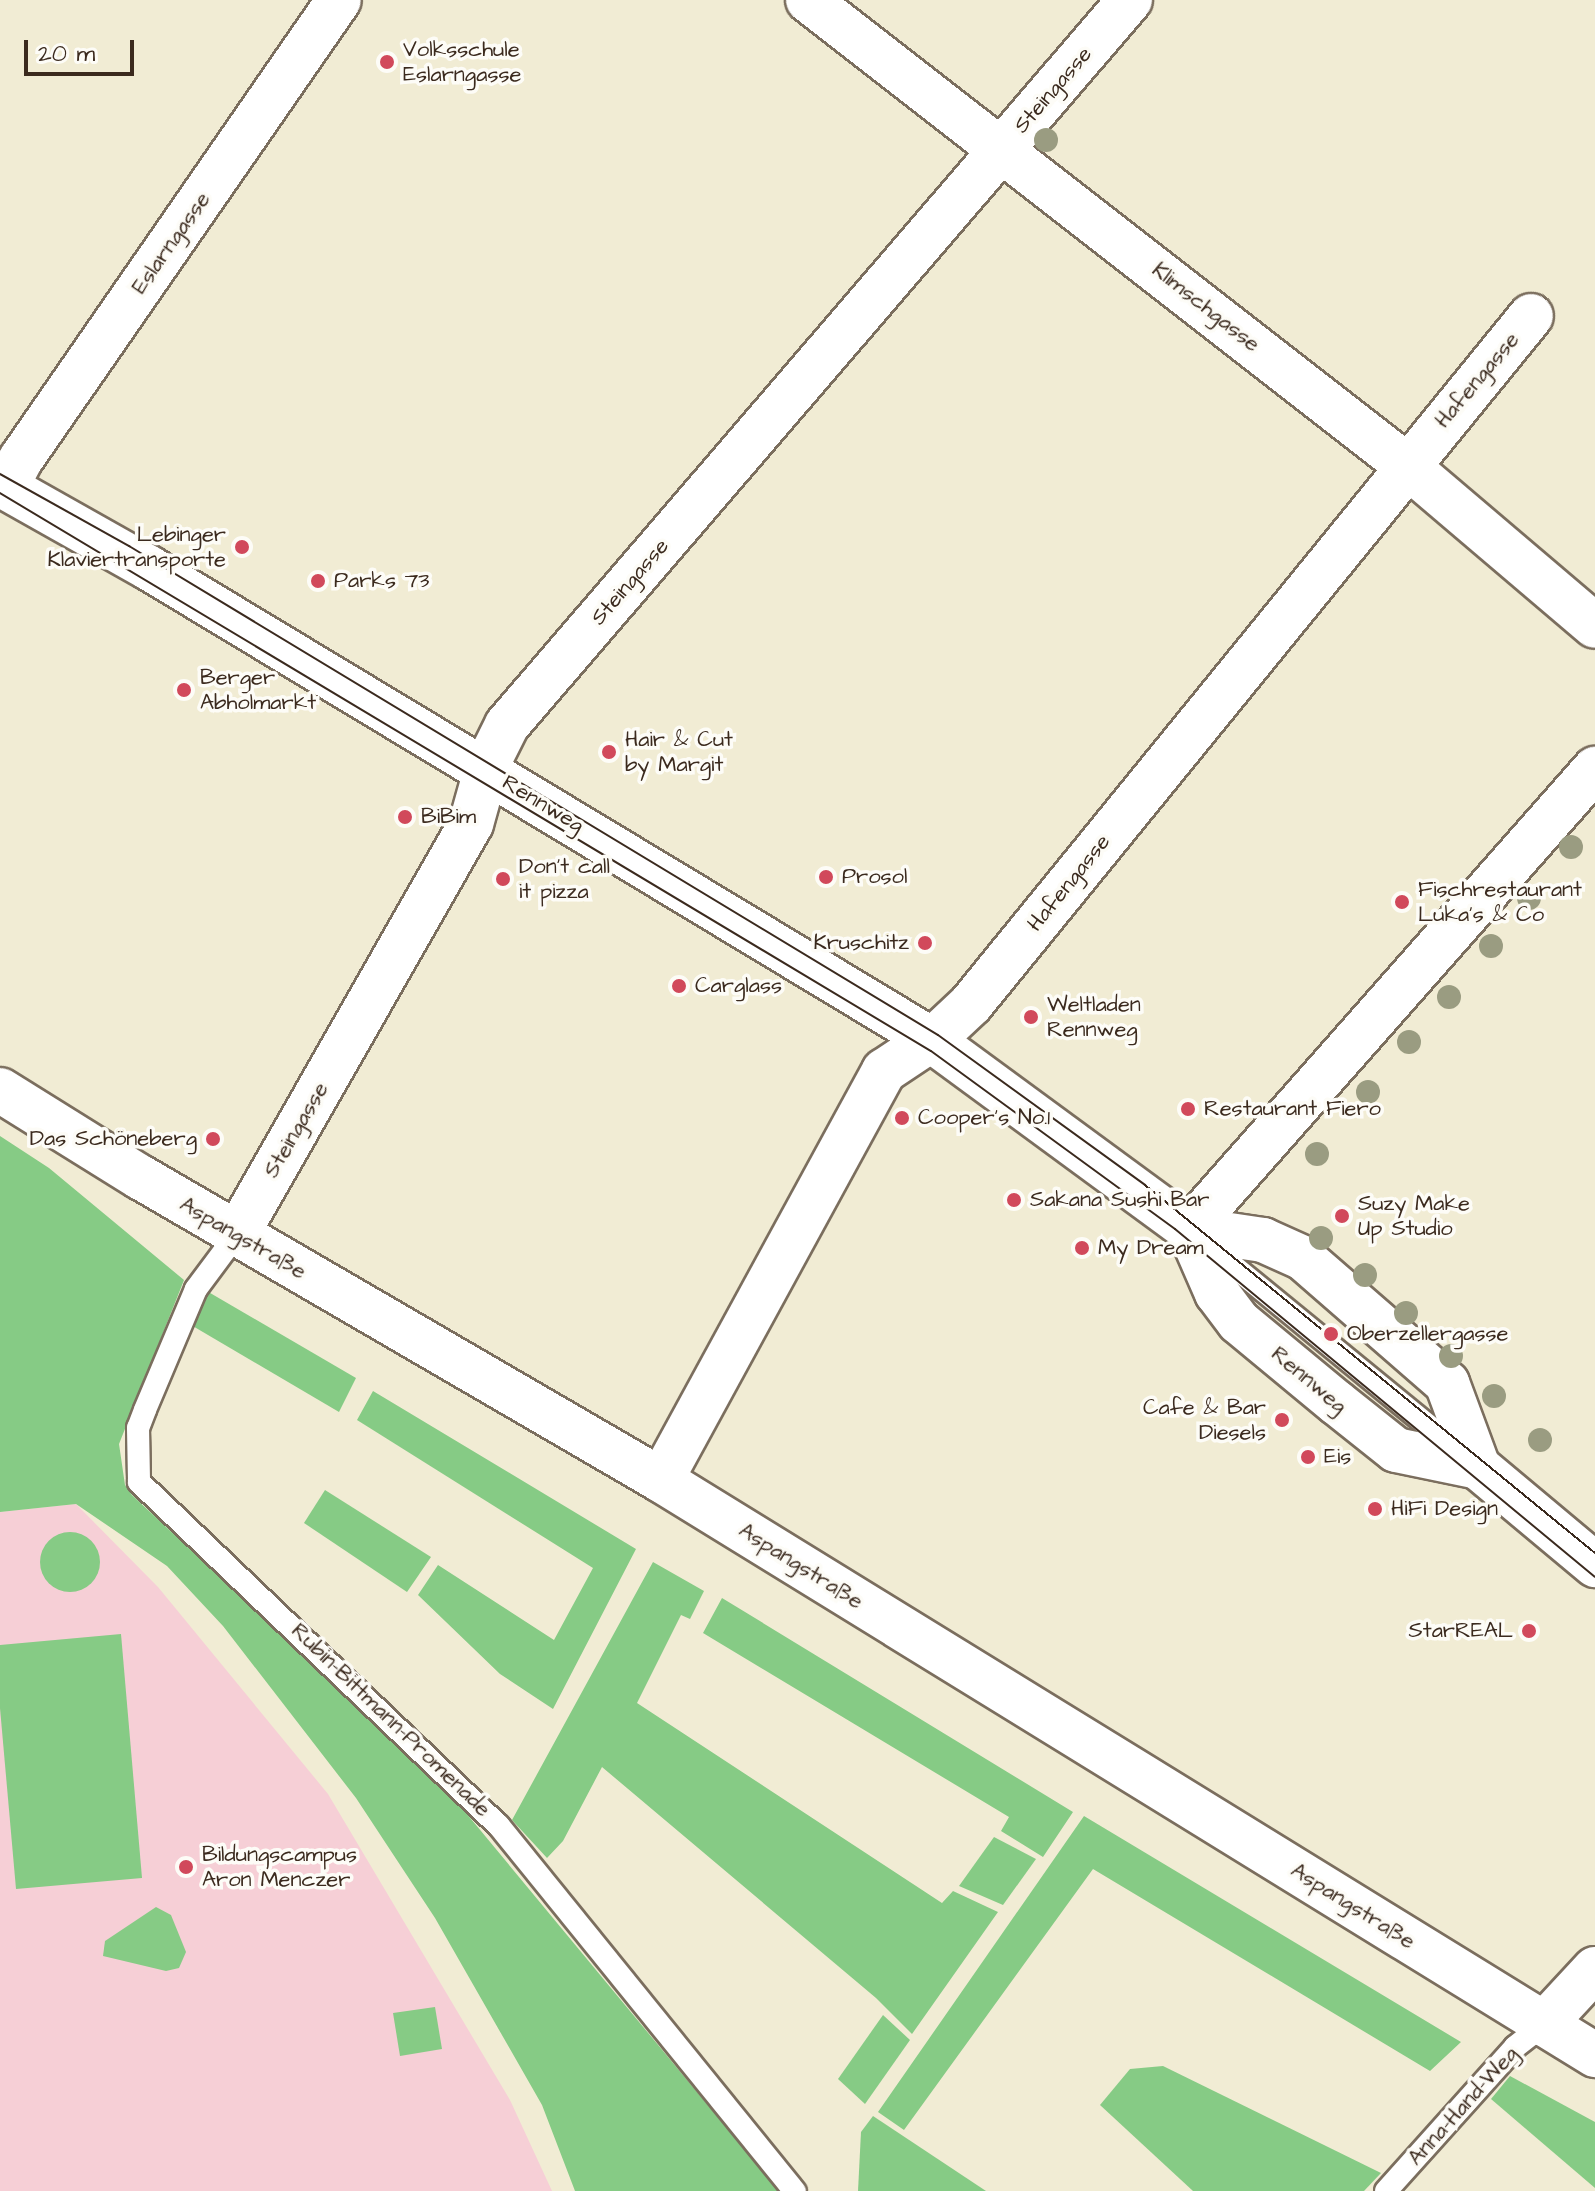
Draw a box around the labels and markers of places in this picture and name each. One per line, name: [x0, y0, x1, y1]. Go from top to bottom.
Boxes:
place label: Volksschule Eslarngasse: [403, 36, 521, 88]
marker: Volksschule Eslarngasse: [378, 53, 396, 71]
place label: Lebinger Klaviertransporte: [47, 521, 226, 572]
marker: Lebinger Klaviertransporte: [233, 538, 251, 556]
place label: Parks 73: [334, 568, 429, 594]
marker: Parks 73: [309, 572, 327, 590]
place label: Berger Abholmarkt: [200, 664, 316, 716]
marker: Berger Abholmarkt: [175, 681, 193, 699]
place label: Hair & Cut by Margit: [625, 726, 733, 778]
marker: Hair & Cut by Margit: [600, 743, 618, 761]
place label: BiBim: [421, 804, 476, 830]
marker: BiBim: [396, 808, 414, 826]
place label: Don't call it pizza: [519, 853, 610, 904]
place label: Prosol: [842, 864, 907, 890]
marker: Prosol: [817, 868, 835, 886]
marker: Don't call it pizza: [494, 870, 512, 888]
place label: Fischrestaurant Luka's & Co: [1418, 876, 1582, 928]
marker: Fischrestaurant Luka's & Co: [1393, 893, 1411, 911]
place label: Kruschitz: [813, 930, 909, 956]
marker: Kruschitz: [916, 934, 934, 952]
place label: Carglass: [695, 973, 782, 999]
marker: Carglass: [670, 977, 688, 995]
place label: Weltladen Rennweg: [1047, 991, 1141, 1042]
marker: Weltladen Rennweg: [1022, 1008, 1040, 1026]
place label: Restaurant Fiero: [1204, 1096, 1381, 1122]
marker: Restaurant Fiero: [1179, 1100, 1197, 1118]
place label: Cooper's No.1: [918, 1105, 1050, 1131]
marker: Cooper's No.1: [893, 1109, 911, 1127]
place label: Das Schöneberg: [30, 1126, 197, 1152]
marker: Das Schöneberg: [204, 1130, 222, 1148]
place label: Sakana Sushi Bar: [1030, 1187, 1209, 1213]
place label: Suzy Make Up Studio: [1358, 1190, 1470, 1242]
marker: Sakana Sushi Bar: [1005, 1191, 1023, 1209]
marker: Suzy Make Up Studio: [1333, 1207, 1351, 1225]
place label: My Dream: [1098, 1235, 1204, 1261]
marker: My Dream: [1073, 1239, 1091, 1257]
place label: Oberzellergasse: [1347, 1321, 1508, 1347]
marker: Oberzellergasse: [1322, 1325, 1340, 1343]
place label: Cafe & Bar Diesels: [1143, 1394, 1266, 1446]
marker: Cafe & Bar Diesels: [1273, 1411, 1291, 1429]
place label: Eis: [1324, 1444, 1351, 1470]
marker: Eis: [1299, 1448, 1317, 1466]
place label: HiFi Design: [1391, 1496, 1498, 1522]
marker: HiFi Design: [1366, 1500, 1384, 1518]
place label: StarREAL: [1409, 1618, 1513, 1644]
marker: StarREAL: [1520, 1622, 1538, 1640]
place label: Bildungscampus Aron Menczer: [202, 1841, 357, 1892]
marker: Bildungscampus Aron Menczer: [177, 1858, 195, 1876]

